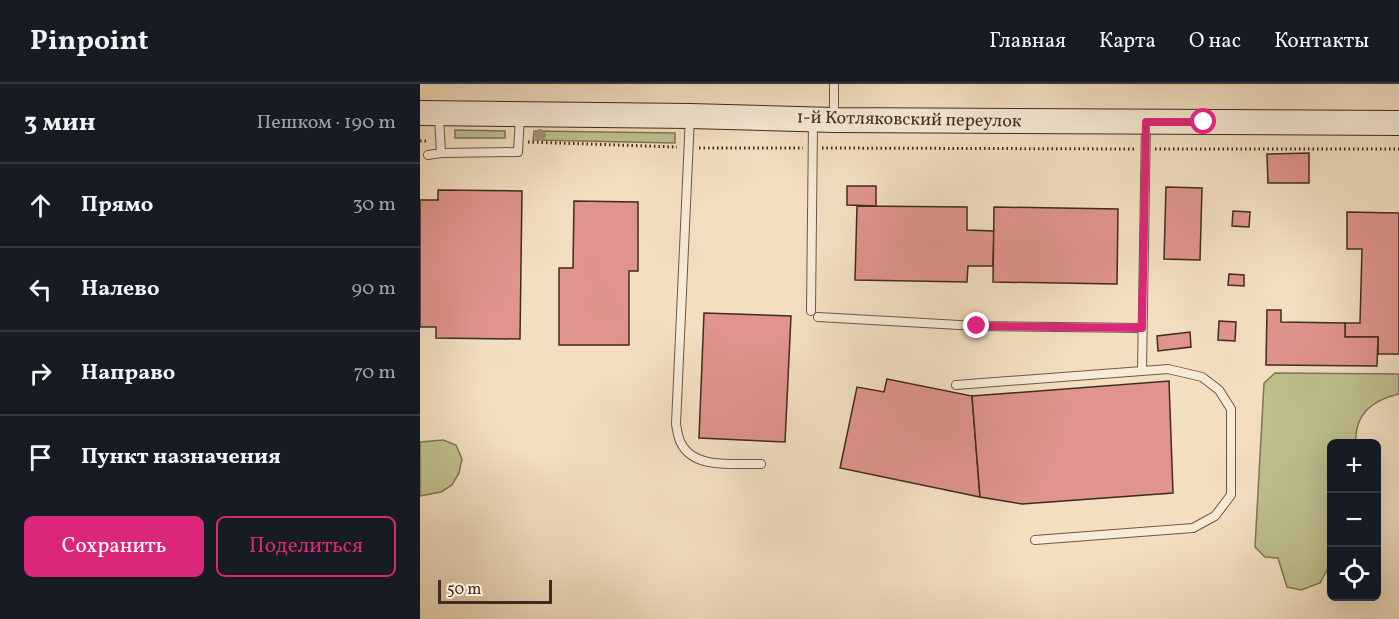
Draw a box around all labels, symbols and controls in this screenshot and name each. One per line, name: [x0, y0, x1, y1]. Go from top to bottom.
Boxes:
text: Pinpoint: [30, 22, 148, 61]
text: Главная: [989, 27, 1066, 56]
text: Карта: [1099, 27, 1156, 56]
text: О нас: [1189, 27, 1241, 56]
text: Контакты: [1274, 27, 1369, 56]
text: 3 мин: [24, 105, 96, 141]
street label: 1-й Котляковский переулок: [796, 106, 1022, 134]
route start: [1190, 108, 1216, 134]
text: Пешком · 190 m: [256, 109, 396, 137]
icon: ahead: [24, 189, 57, 222]
text: Прямо: [81, 190, 153, 221]
text: 30 m: [352, 191, 396, 219]
icon: left: [24, 273, 57, 306]
text: Налево: [81, 274, 160, 305]
text: 90 m: [352, 275, 396, 303]
route end: [963, 312, 989, 338]
icon: right: [24, 357, 57, 390]
text: Направо: [81, 358, 175, 389]
text: 70 m: [353, 359, 396, 387]
map controls: [1327, 439, 1381, 601]
button: +: [1327, 439, 1381, 493]
icon: arrive: [24, 441, 57, 474]
text: Пункт назначения: [81, 442, 281, 473]
button: −: [1327, 493, 1381, 547]
button: Сохранить: [24, 516, 204, 577]
button: Поделиться: [216, 516, 396, 577]
button: locate: [1327, 547, 1381, 601]
scale bar: [438, 577, 552, 604]
text: 50 m: [447, 579, 481, 601]

